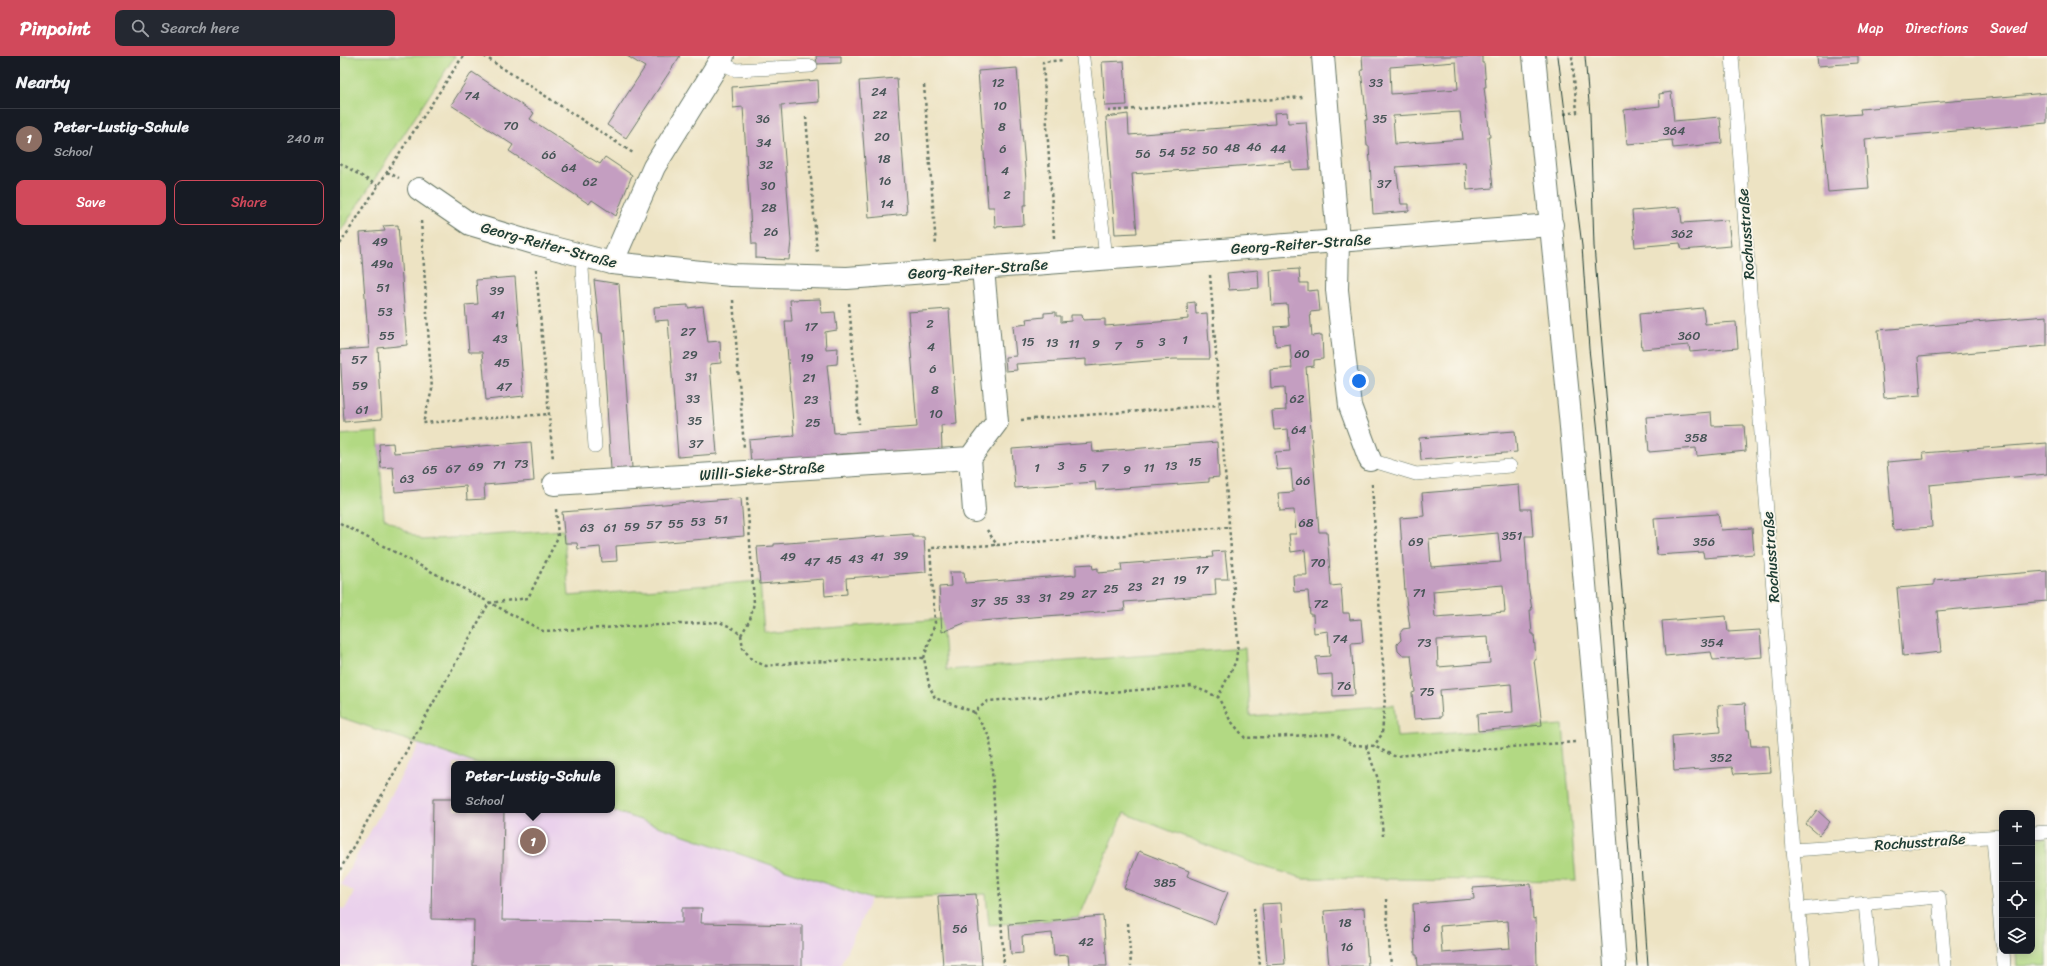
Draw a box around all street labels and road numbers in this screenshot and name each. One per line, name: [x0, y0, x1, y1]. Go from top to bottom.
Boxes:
street label: Rochusstraße: [1730, 187, 1762, 281]
street label: Georg-Reiter-Straße: [478, 214, 620, 276]
street label: Georg-Reiter-Straße: [1230, 226, 1372, 262]
street label: Georg-Reiter-Straße: [907, 251, 1049, 287]
street label: Willi-Sieke-Straße: [698, 454, 826, 488]
street label: Rochusstraße: [1755, 510, 1787, 604]
street label: Rochusstraße: [1873, 826, 1967, 858]

